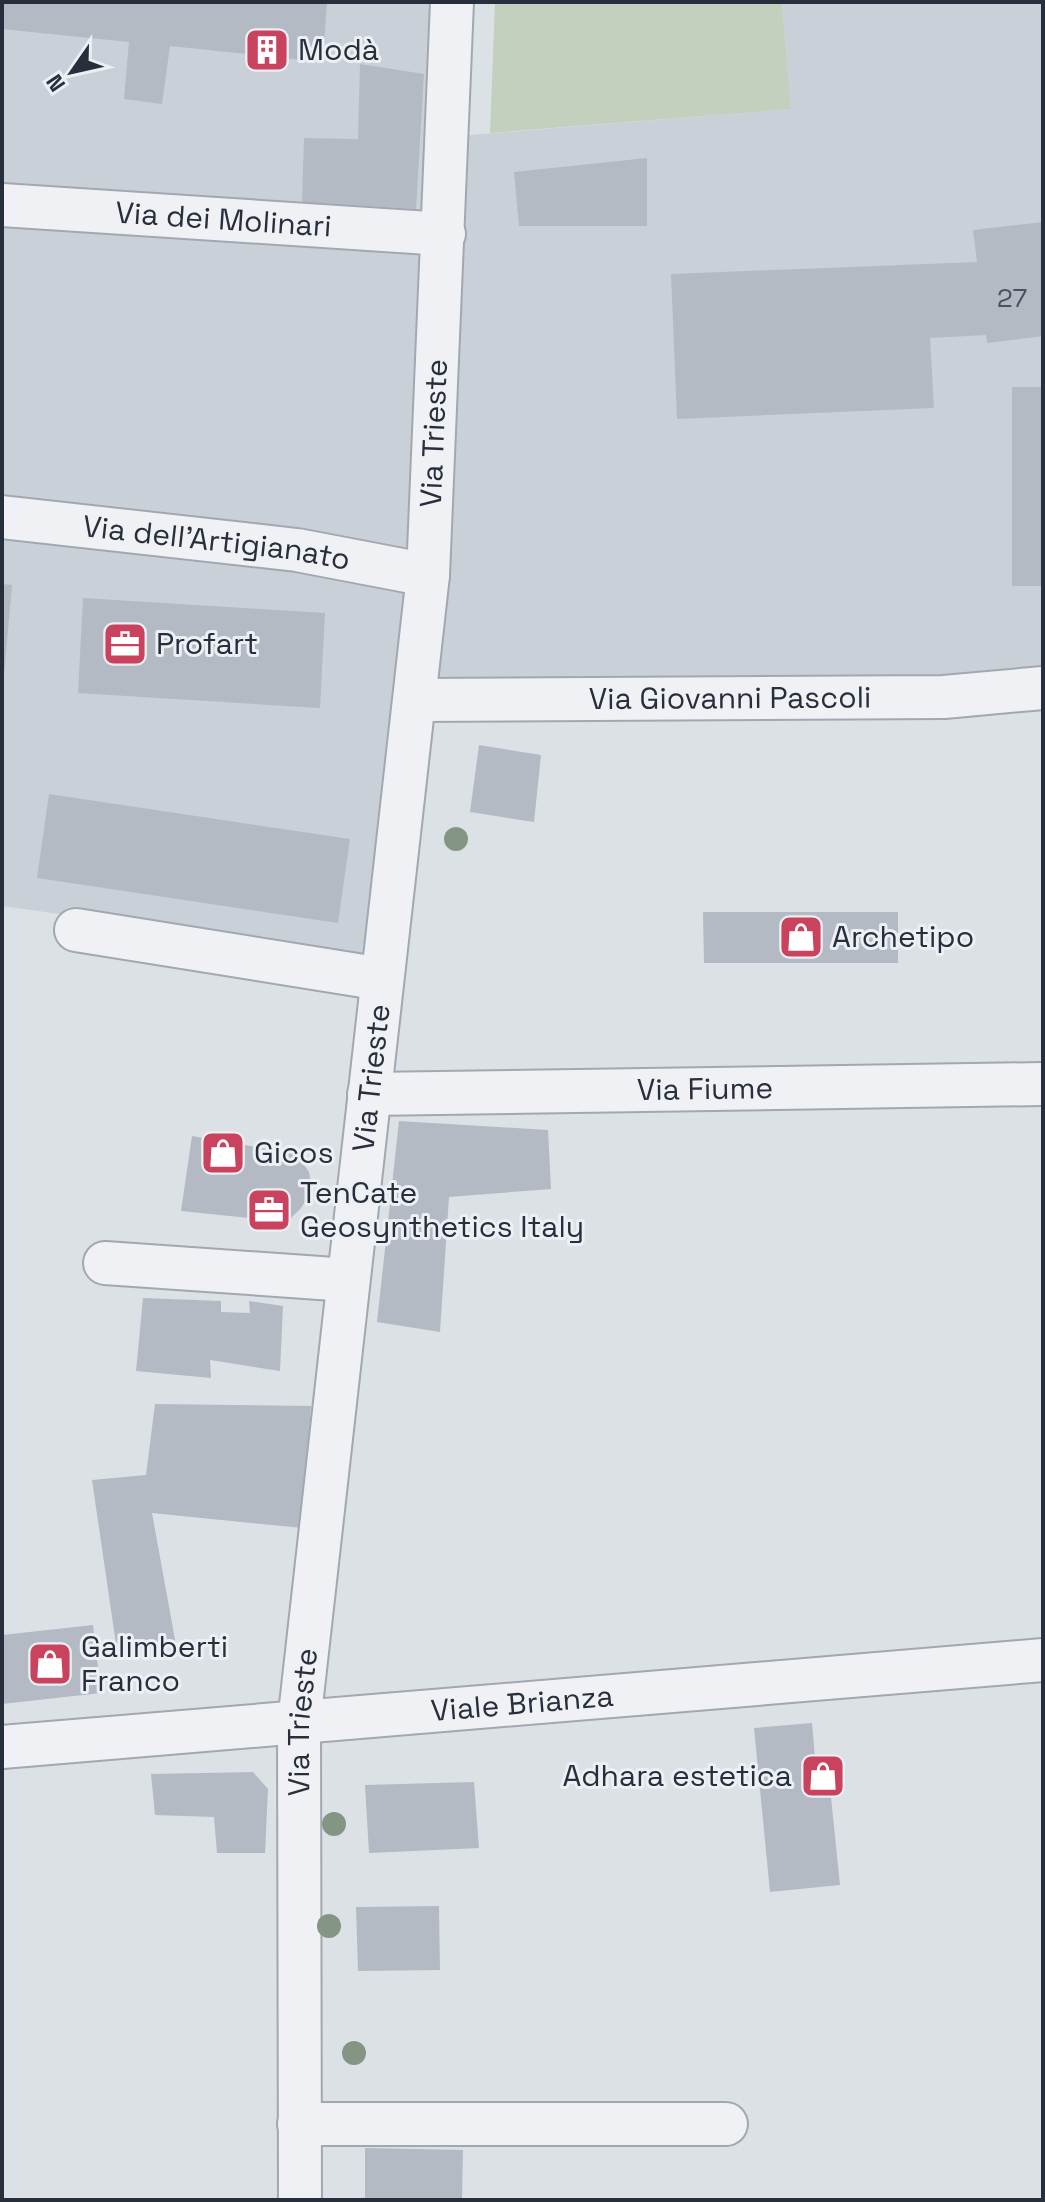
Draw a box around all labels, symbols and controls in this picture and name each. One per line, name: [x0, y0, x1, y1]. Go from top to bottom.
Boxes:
building icon: Modà: [243, 26, 291, 74]
place label: Modà: [298, 30, 379, 69]
north arrow: [32, 32, 112, 112]
text: N: [40, 69, 71, 97]
street label: Via dei Molinari: [114, 192, 333, 246]
house number: 27: [997, 281, 1027, 315]
street label: Via Trieste: [411, 358, 456, 508]
street label: Via dell'Artigianato: [81, 506, 354, 579]
office icon: Profart: [101, 620, 149, 668]
place label: Profart: [156, 624, 258, 663]
street label: Via Giovanni Pascoli: [589, 677, 871, 718]
shop icon: Archetipo: [777, 913, 825, 961]
place label: Archetipo: [832, 917, 974, 956]
street label: Via Trieste: [343, 1002, 399, 1154]
street label: Via Fiume: [636, 1068, 773, 1109]
shop icon: Gicos: [199, 1129, 247, 1177]
place label: Gicos: [254, 1133, 333, 1172]
place label: TenCate Geosynthetics Italy: [300, 1173, 584, 1246]
office icon: TenCate Geosynthetics Italy: [245, 1186, 293, 1234]
place label: Galimberti Franco: [81, 1627, 228, 1700]
shop icon: Galimberti Franco: [26, 1640, 74, 1688]
street label: Via Trieste: [279, 1646, 326, 1796]
street label: Viale Brianza: [429, 1676, 615, 1730]
shop icon: Adhara estetica: [799, 1752, 847, 1800]
place label: Adhara estetica: [562, 1756, 792, 1795]

